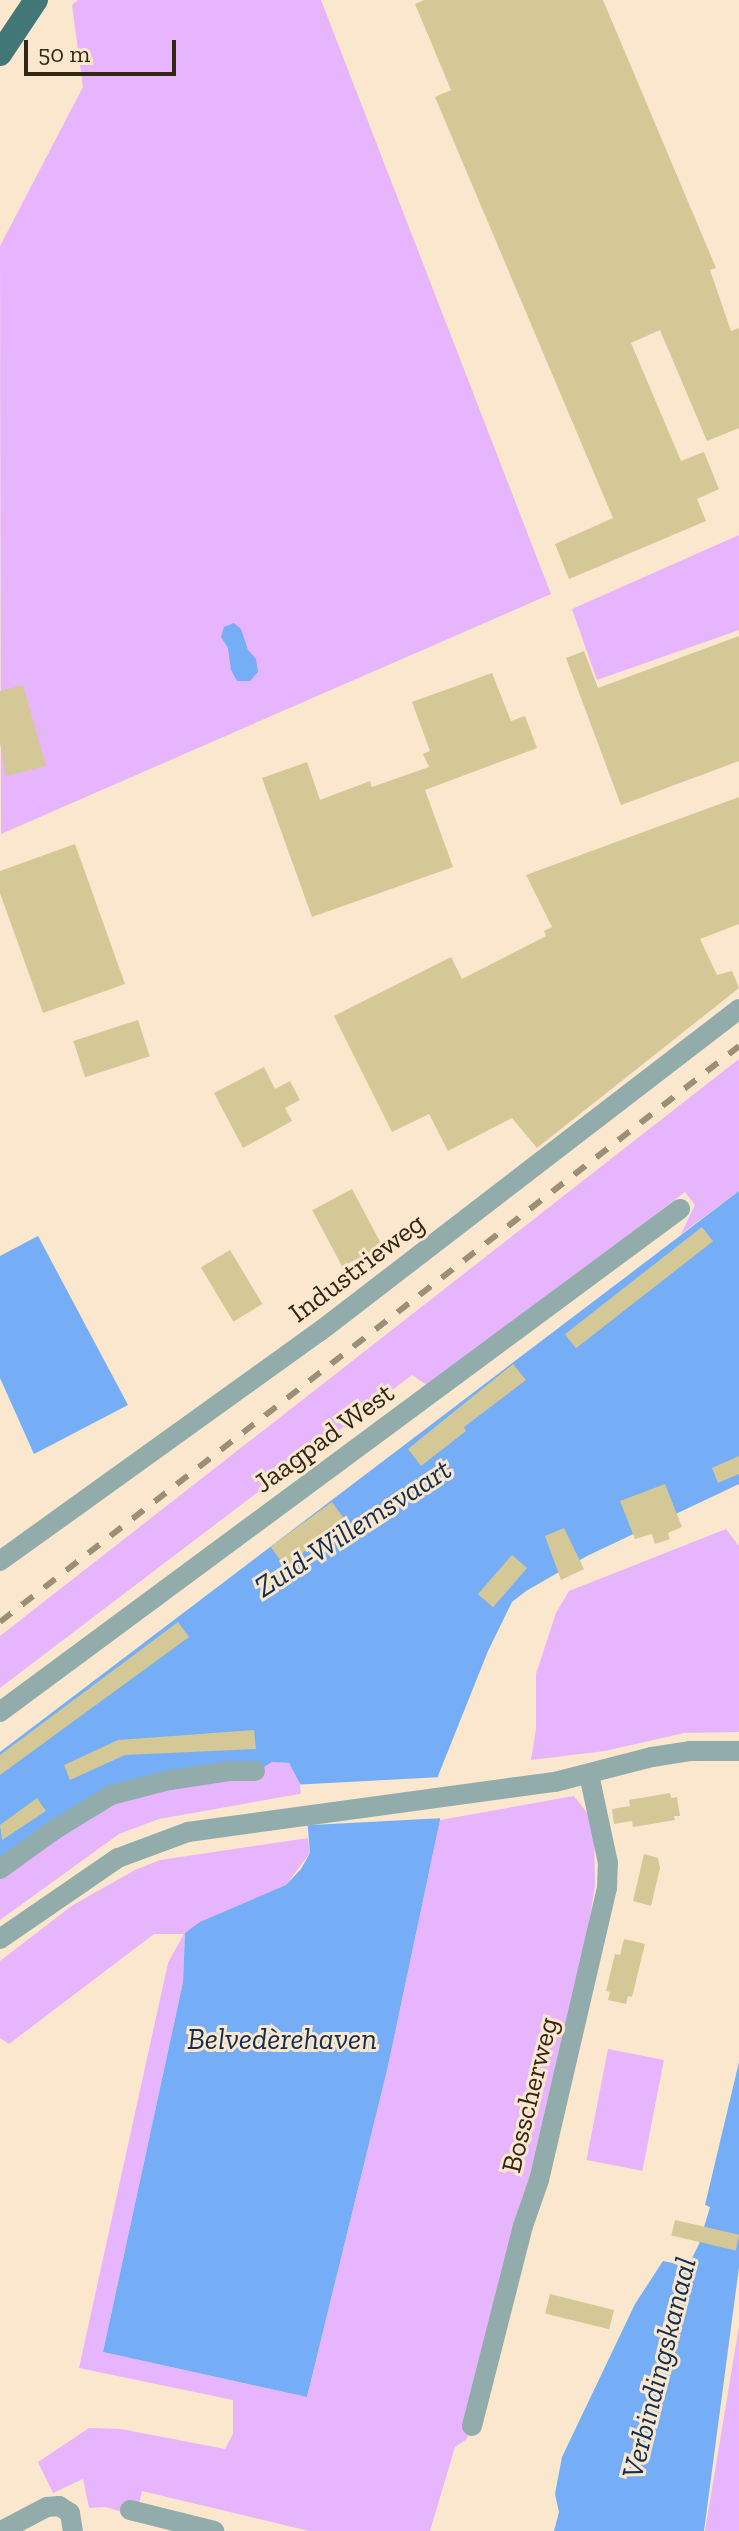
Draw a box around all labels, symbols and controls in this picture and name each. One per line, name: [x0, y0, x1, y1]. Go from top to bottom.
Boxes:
scale bar: [28, 24, 180, 74]
text: 50 m: [38, 39, 90, 68]
street label: Industrieweg: [283, 1206, 431, 1330]
street label: Jaagpad West: [247, 1376, 401, 1500]
water label: Zuid-Willemsvaart: [248, 1451, 458, 1605]
street label: Bosscherweg: [494, 2014, 566, 2176]
water label: Belvedèrehaven: [187, 2021, 377, 2057]
water label: Verbindingskanaal: [614, 2254, 704, 2482]

